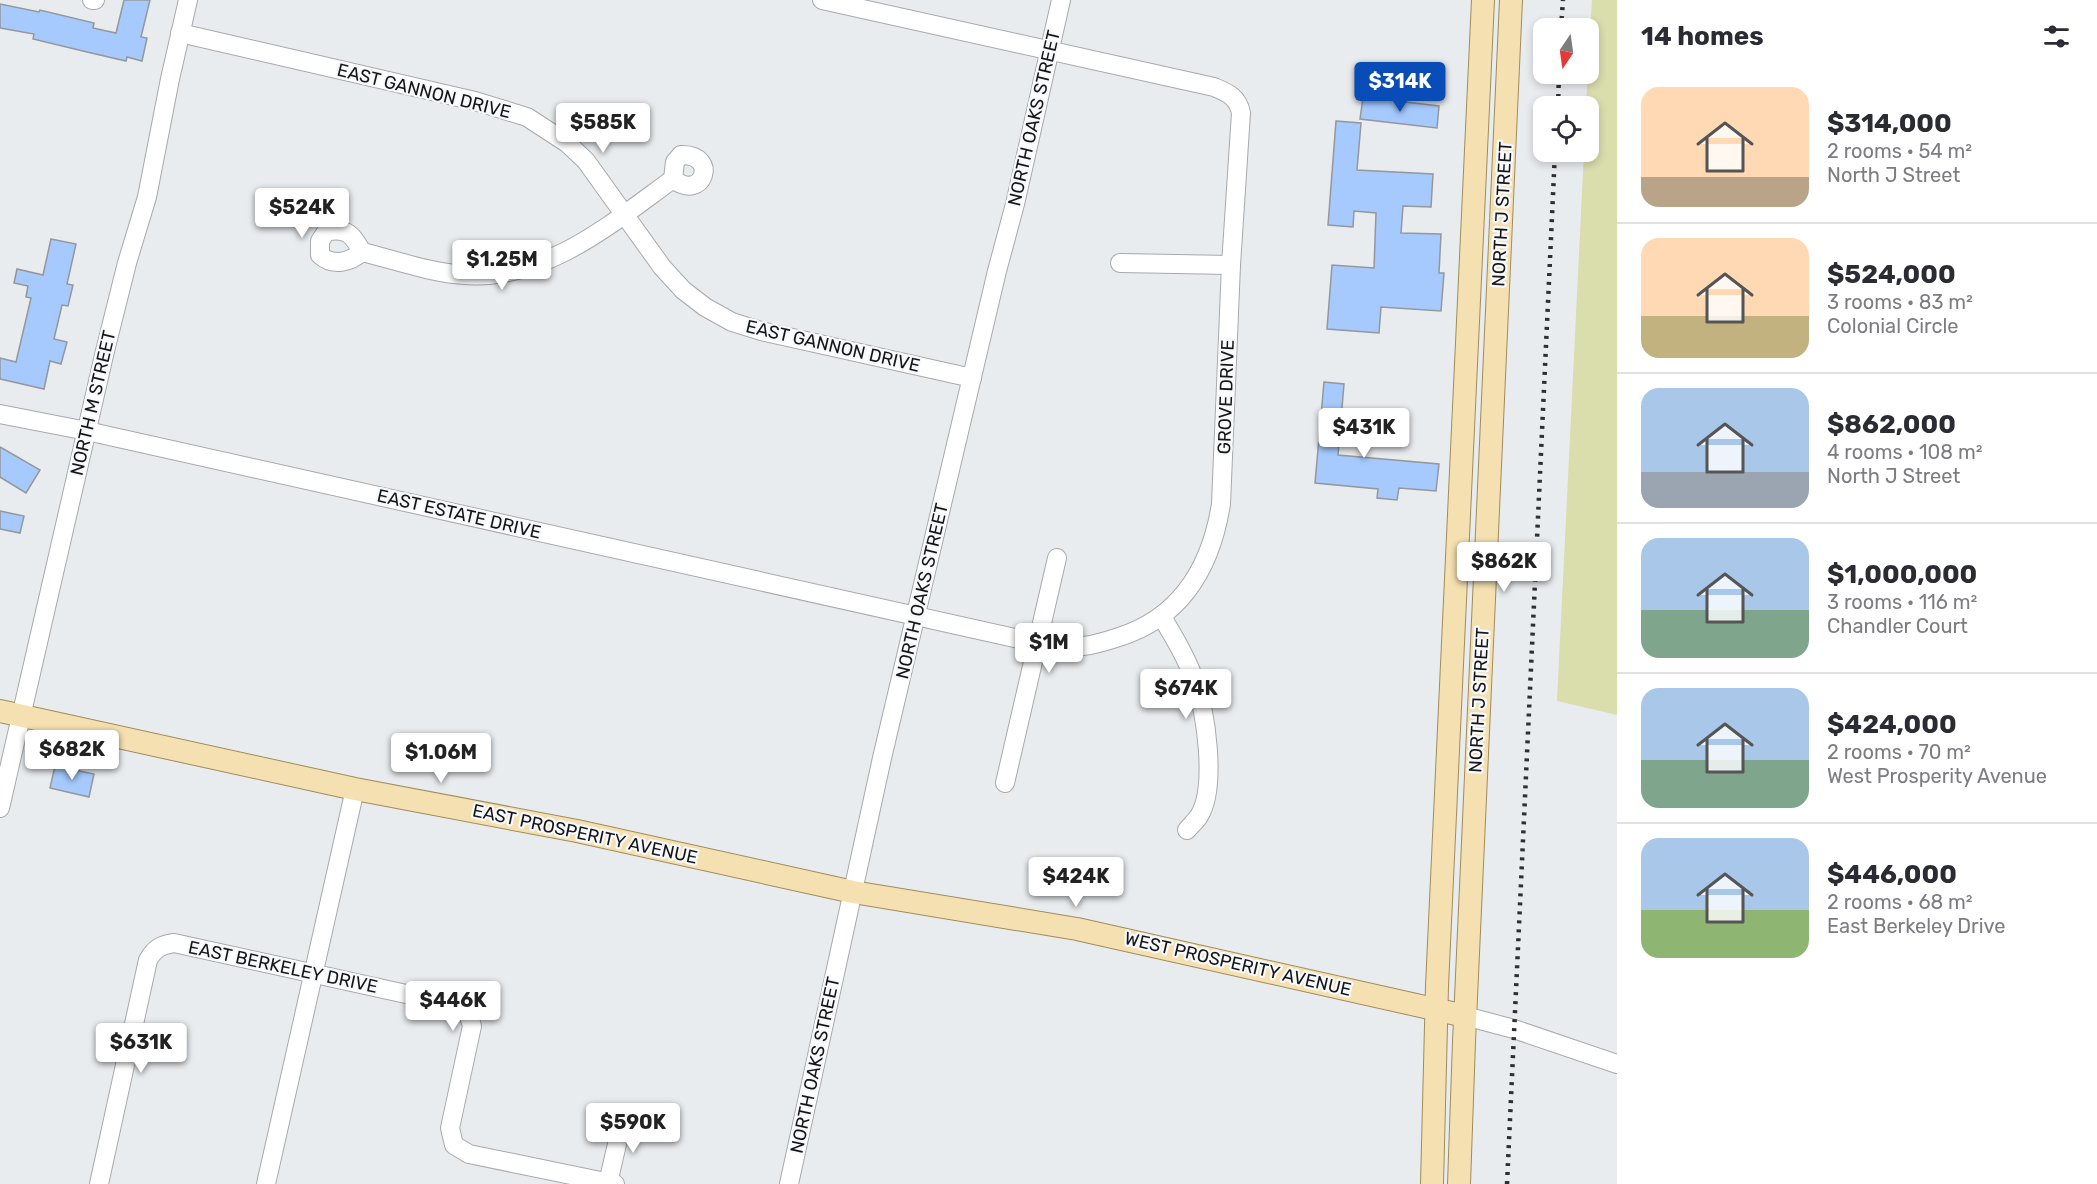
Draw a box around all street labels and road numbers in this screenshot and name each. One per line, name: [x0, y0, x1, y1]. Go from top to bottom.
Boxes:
street label: NORTH OAKS STREET: [1003, 28, 1065, 208]
street label: EAST GANNON DRIVE: [335, 59, 513, 123]
street label: NORTH J STREET: [1487, 141, 1517, 287]
street label: EAST GANNON DRIVE: [744, 315, 922, 377]
street label: NORTH M STREET: [66, 328, 120, 478]
street label: GROVE DRIVE: [1213, 339, 1239, 455]
street label: EAST ESTATE DRIVE: [375, 484, 543, 544]
street label: NORTH OAKS STREET: [891, 501, 953, 681]
street label: NORTH J STREET: [1464, 627, 1494, 773]
street label: EAST PROSPERITY AVENUE: [470, 799, 700, 869]
street label: WEST PROSPERITY AVENUE: [1122, 927, 1354, 1001]
street label: EAST BERKELEY DRIVE: [186, 936, 380, 998]
street label: NORTH OAKS STREET: [786, 975, 844, 1155]

